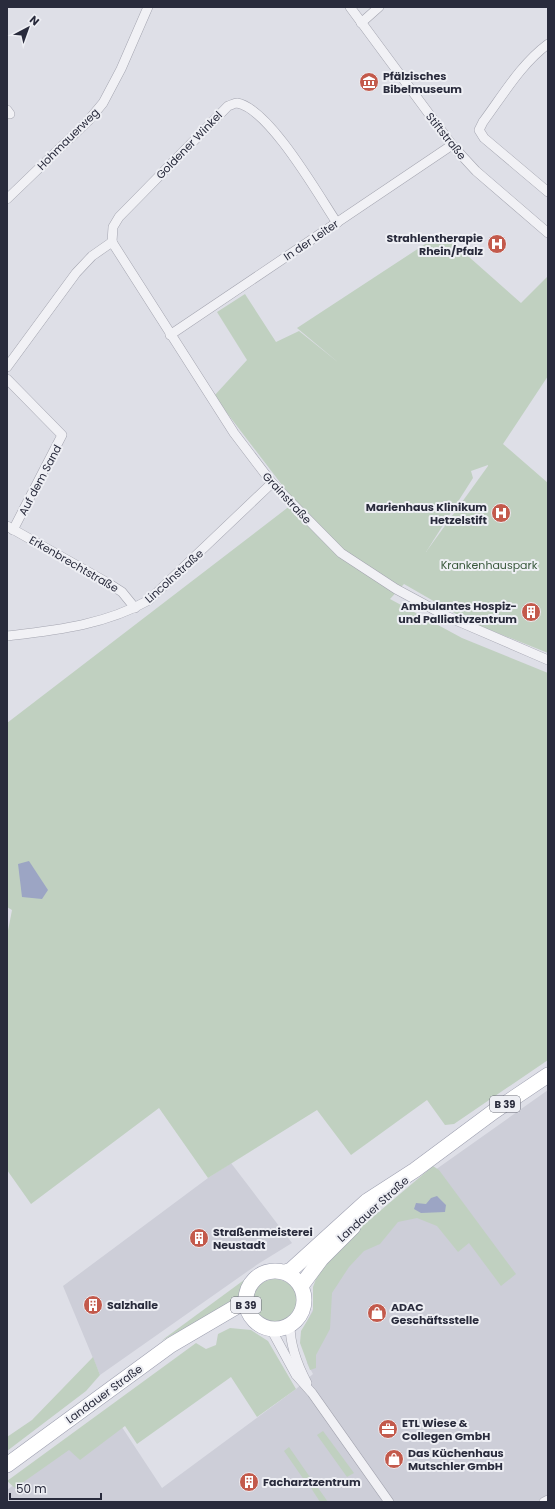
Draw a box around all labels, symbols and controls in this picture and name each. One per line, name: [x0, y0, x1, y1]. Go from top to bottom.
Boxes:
north arrow: [8, 8, 48, 48]
text: N: [26, 12, 43, 29]
place label: Pfälzisches Bibelmuseum: [383, 68, 462, 97]
museum icon: Pfälzisches Bibelmuseum: [358, 71, 380, 93]
street label: Hohmauerweg: [33, 104, 103, 174]
street label: Goldener Winkel: [152, 107, 226, 183]
street label: Stiftstraße: [422, 109, 470, 163]
street label: In der Leiter: [280, 216, 342, 264]
place label: Strahlentherapie Rhein/Pfalz: [386, 230, 484, 259]
hospital icon: Strahlentherapie Rhein/Pfalz: [486, 233, 508, 255]
street label: Auf dem Sand: [15, 442, 65, 518]
street label: Grainstraße: [259, 469, 315, 528]
place label: Marienhaus Klinikum Hetzelstift: [366, 499, 488, 528]
hospital icon: Marienhaus Klinikum Hetzelstift: [490, 502, 512, 524]
street label: Erkenbrechtstraße: [26, 532, 122, 596]
street label: Lincolnstraße: [141, 545, 207, 607]
park label: Krankenhauspark: [441, 557, 538, 573]
place label: Ambulantes Hospiz- und Palliativzentrum: [398, 598, 517, 627]
building icon: Ambulantes Hospiz- und Palliativzentrum: [520, 601, 542, 623]
road number: B 39: [490, 1096, 520, 1112]
street label: Landauer Straße: [334, 1172, 412, 1245]
place label: Straßenmeisterei Neustadt: [213, 1224, 313, 1253]
building icon: Straßenmeisterei Neustadt: [188, 1227, 210, 1249]
building icon: Salzhalle: [82, 1294, 104, 1316]
place label: Salzhalle: [107, 1297, 158, 1313]
road number: B 39: [231, 1297, 261, 1313]
place label: ADAC Geschäftsstelle: [391, 1299, 479, 1328]
shop icon: ADAC Geschäftsstelle: [366, 1302, 388, 1324]
street label: Landauer Straße: [62, 1361, 146, 1427]
place label: ETL Wiese & Collegen GmbH: [402, 1415, 490, 1444]
office icon: ETL Wiese & Collegen GmbH: [377, 1418, 399, 1440]
place label: Das Küchenhaus Mutschler GmbH: [408, 1445, 504, 1474]
shop icon: Das Küchenhaus Mutschler GmbH: [383, 1448, 405, 1470]
building icon: Facharztzentrum: [238, 1471, 260, 1493]
place label: Facharztzentrum: [263, 1474, 361, 1490]
scale bar: [10, 1475, 101, 1501]
text: 50 m: [16, 1480, 47, 1497]

